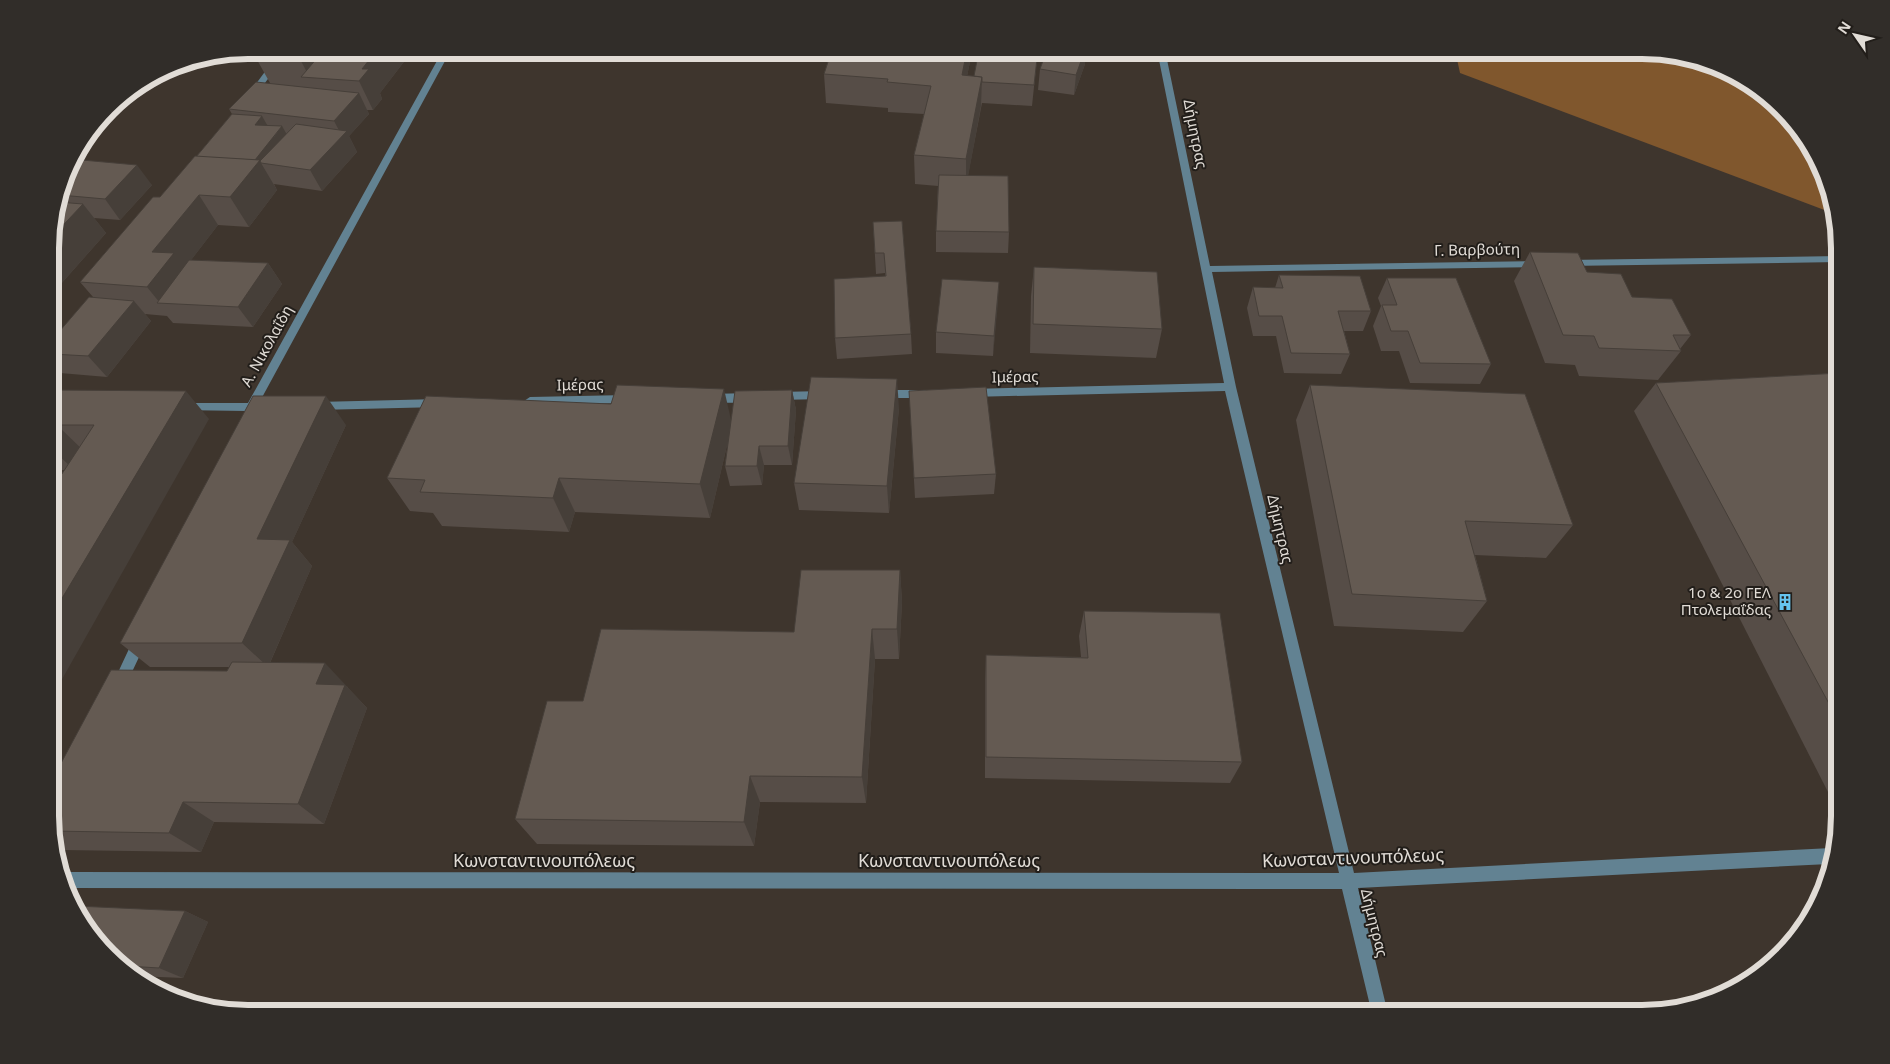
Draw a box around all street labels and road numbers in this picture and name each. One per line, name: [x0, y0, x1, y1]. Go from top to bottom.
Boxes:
street label: Δήμητρας: [1179, 98, 1212, 170]
street label: Γ. Βαρβούτη: [1434, 238, 1520, 260]
street label: Α. Νικολαΐδη: [235, 301, 297, 390]
street label: Ιμέρας: [991, 366, 1039, 386]
street label: Ιμέρας: [556, 374, 604, 394]
street label: Δήμητρας: [1263, 492, 1299, 565]
street label: Κωνσταντινουπόλεως: [1262, 842, 1445, 872]
street label: Κωνσταντινουπόλεως: [453, 848, 635, 872]
street label: Κωνσταντινουπόλεως: [858, 848, 1040, 872]
street label: Δήμητρας: [1357, 886, 1393, 959]

